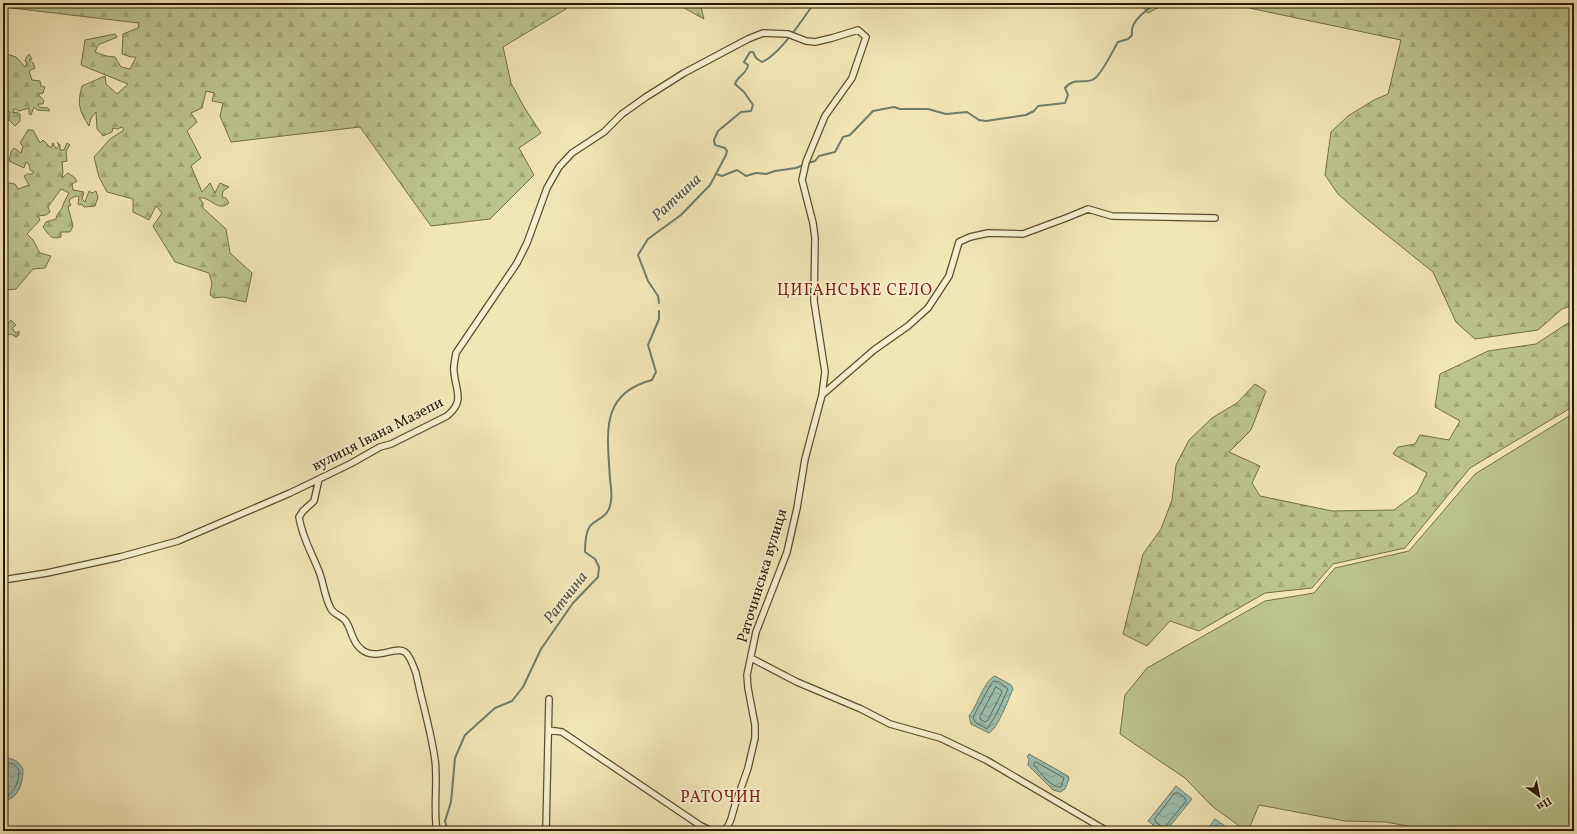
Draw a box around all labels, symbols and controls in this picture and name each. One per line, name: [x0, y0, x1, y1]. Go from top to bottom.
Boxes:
water label: Ратчина: [647, 169, 707, 227]
district label: ЦИГАНСЬКЕ СЕЛО: [777, 280, 933, 302]
street label: вулиця Івана Мазепи: [309, 393, 447, 477]
street label: Раточинська вулиця: [733, 506, 793, 645]
water label: Ратчина: [539, 567, 594, 629]
north arrow: [1519, 776, 1559, 816]
district label: РАТОЧИН: [680, 787, 762, 809]
text: Пн: [1533, 793, 1554, 814]

